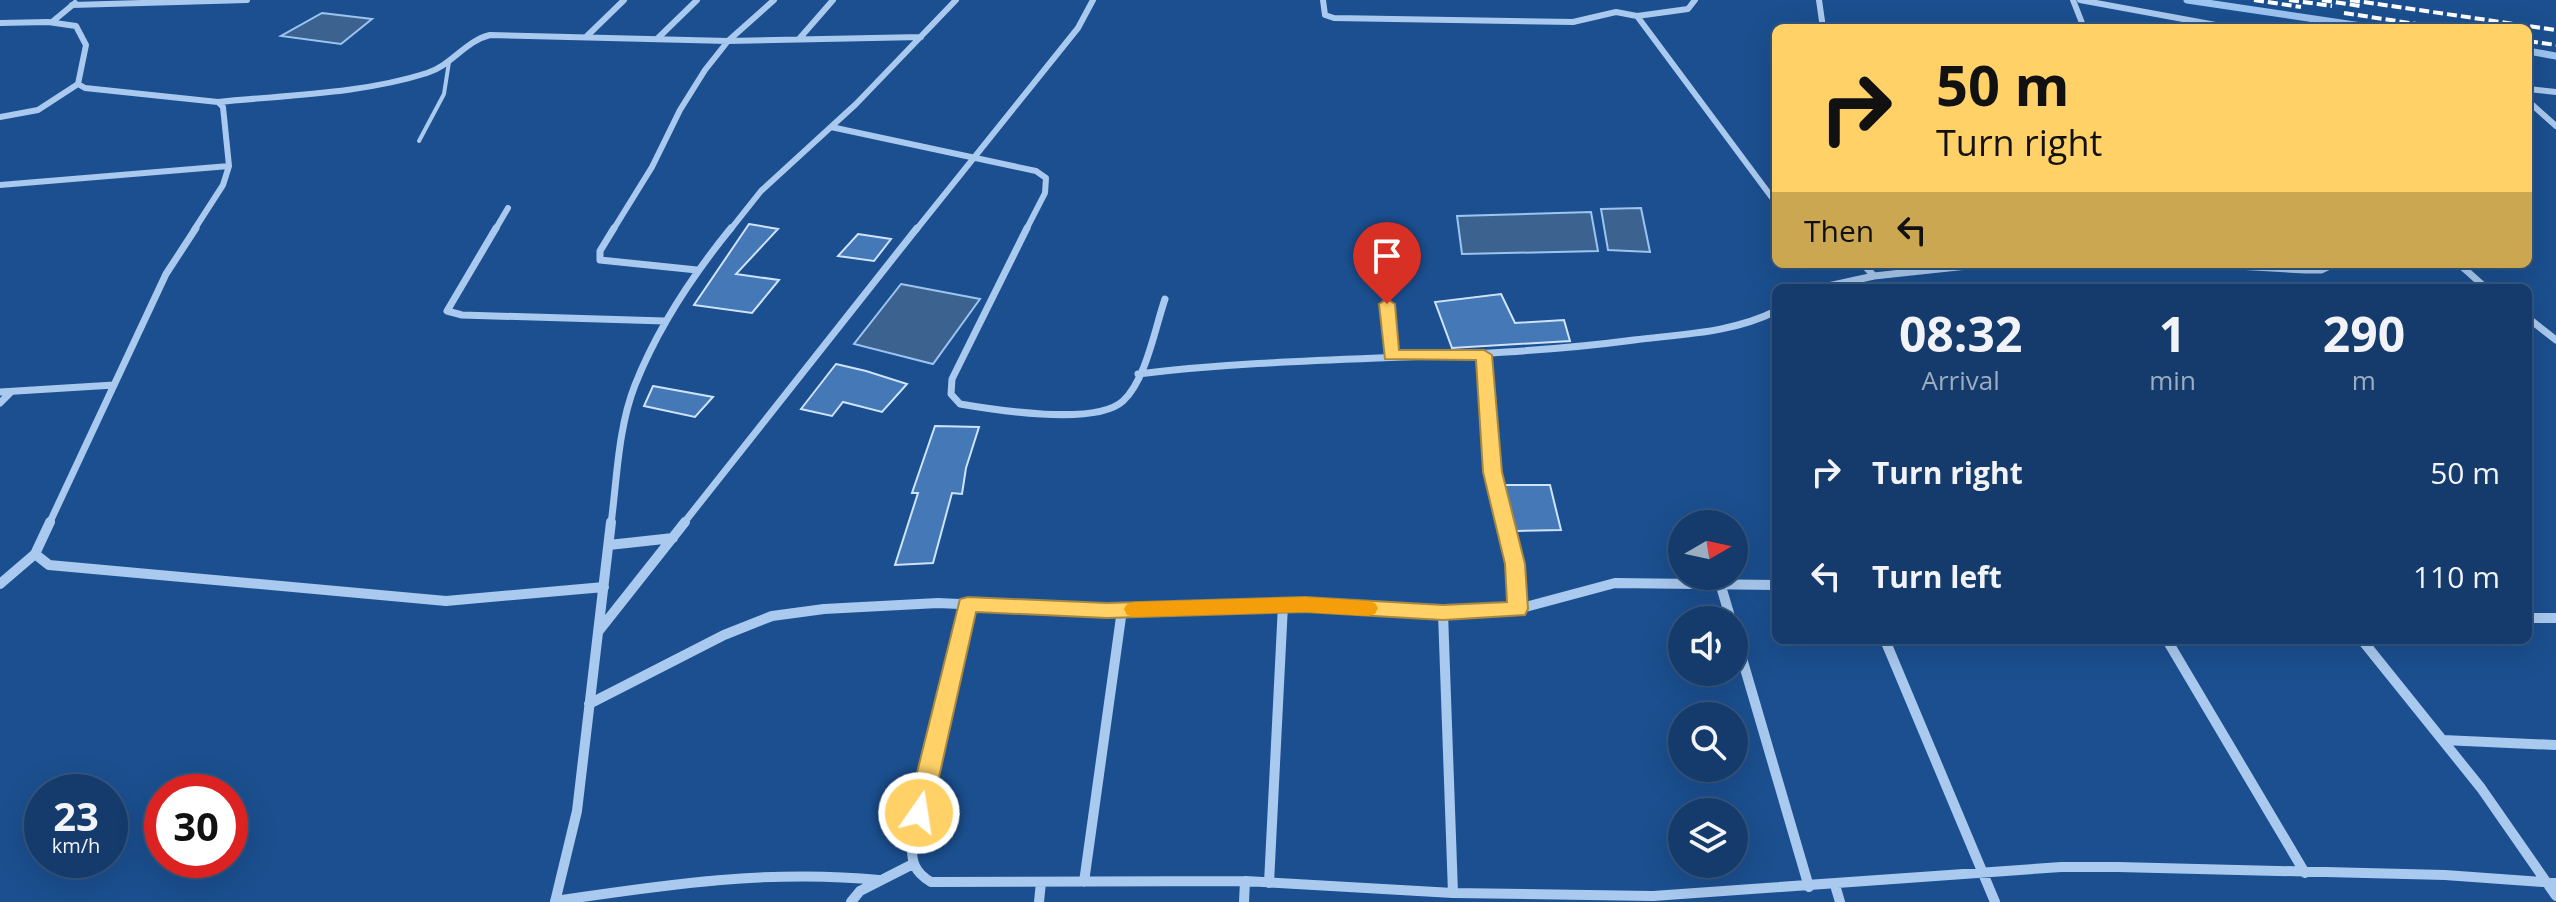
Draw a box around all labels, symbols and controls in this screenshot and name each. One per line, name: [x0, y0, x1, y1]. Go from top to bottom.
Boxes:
text: 50 m: [1936, 46, 2070, 122]
icon: right: [1804, 56, 1908, 160]
text: Turn right: [1936, 118, 2102, 167]
icon: left: [1890, 208, 1934, 252]
text: Then: [1804, 210, 1874, 251]
pin: [1353, 222, 1421, 304]
icon: arrive: [1365, 234, 1409, 278]
text: 08:32: [1899, 301, 2022, 366]
text: 1: [2159, 301, 2186, 366]
text: 290: [2323, 301, 2405, 366]
text: Arrival: [1921, 362, 2000, 398]
text: min: [2149, 362, 2196, 398]
text: m: [2352, 362, 2376, 398]
icon: right: [1804, 450, 1848, 494]
text: Turn right: [1872, 452, 2023, 493]
text: 50 m: [2430, 452, 2500, 493]
north arrow: [1668, 510, 1748, 590]
map controls: [1668, 510, 1748, 878]
icon: left: [1804, 554, 1848, 598]
text: Turn left: [1872, 556, 2002, 597]
text: 110 m: [2413, 556, 2500, 597]
button: sound: [1668, 606, 1748, 686]
button: search: [1668, 702, 1748, 782]
position arrow: [877, 771, 961, 855]
speed limit sign: 30: [144, 774, 248, 878]
text: 23: [53, 788, 99, 843]
button: layers: [1668, 798, 1748, 878]
text: km/h: [52, 832, 100, 859]

